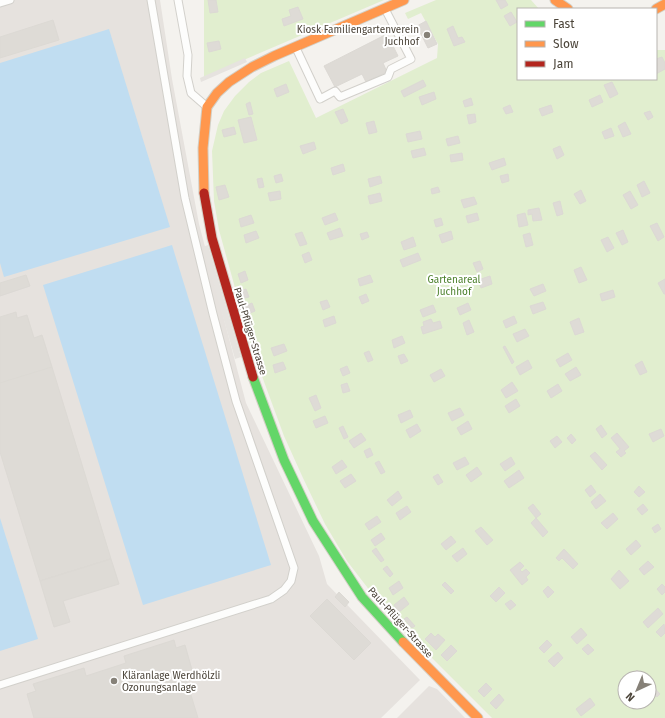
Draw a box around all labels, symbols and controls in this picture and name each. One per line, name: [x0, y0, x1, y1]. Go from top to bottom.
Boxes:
legend: [517, 8, 657, 80]
text: Fast: [553, 17, 575, 31]
place label: Kiosk Familiengartenverein Juchhof: [297, 24, 420, 48]
marker: Kiosk Familiengartenverein Juchhof: [422, 30, 432, 40]
text: Slow: [553, 37, 579, 51]
text: Jam: [553, 57, 573, 71]
park label: Gartenareal Juchhof: [428, 274, 481, 298]
street label: Paul-Pflüger-Strasse: [231, 286, 269, 377]
street label: Paul-Pflüger-Strasse: [365, 585, 435, 661]
place label: Kläranlage Werdhölzli Ozonungsanlage: [122, 670, 221, 694]
north arrow: [617, 670, 657, 710]
marker: Kläranlage Werdhölzli Ozonungsanlage: [109, 676, 119, 686]
text: N: [623, 690, 638, 704]

